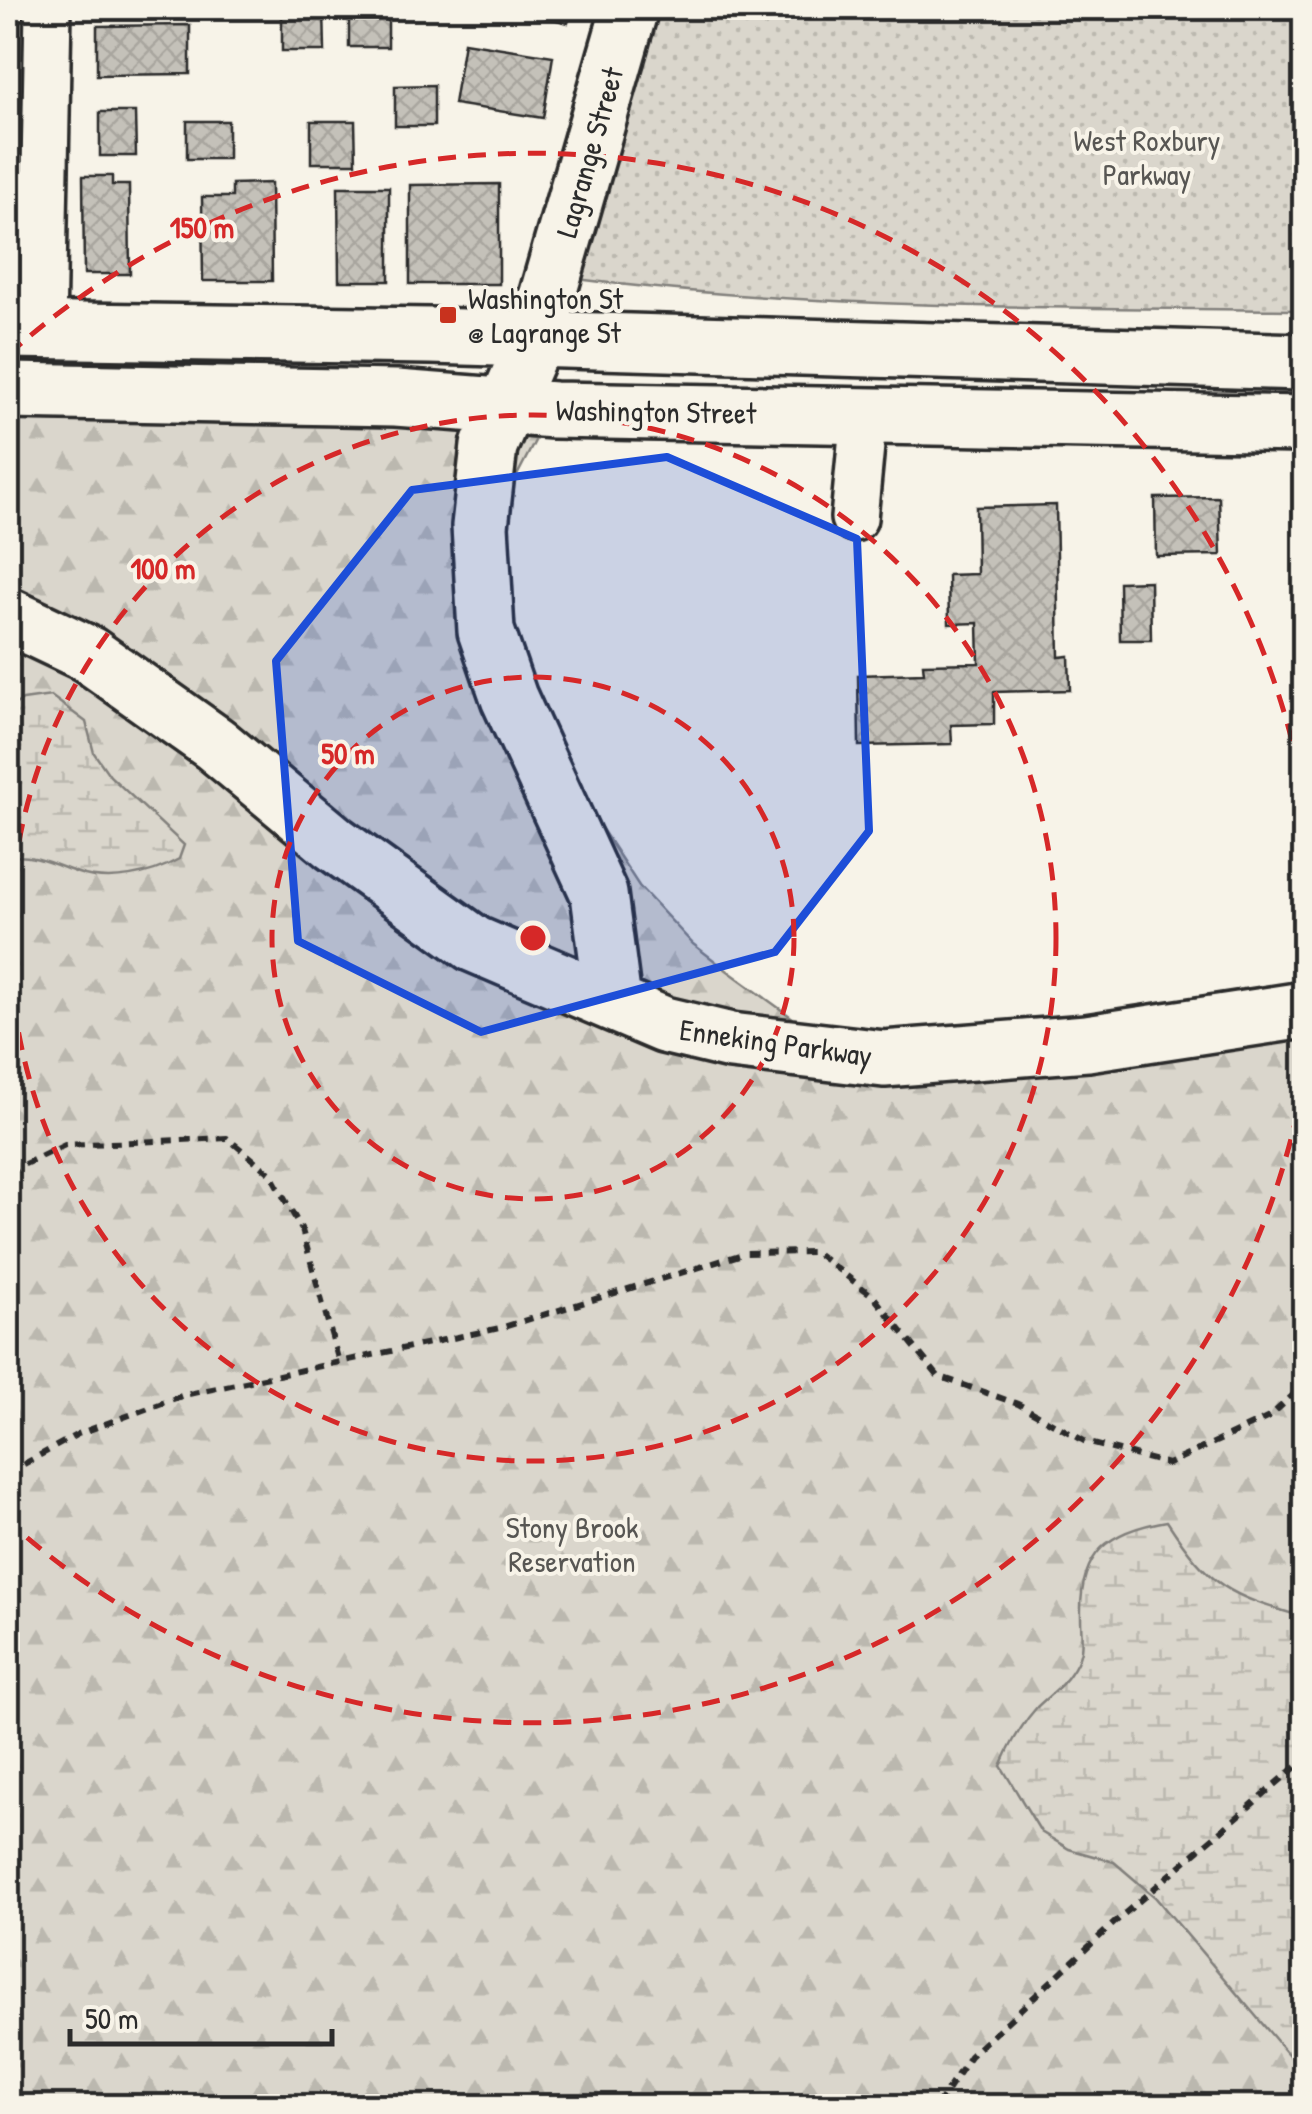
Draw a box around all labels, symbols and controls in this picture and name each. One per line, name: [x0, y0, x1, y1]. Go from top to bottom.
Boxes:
street label: Lagrange Street: [546, 62, 633, 242]
park label: West Roxbury Parkway: [1074, 120, 1220, 194]
text: 150 m: [170, 207, 234, 247]
place label: Washington St @ Lagrange St: [468, 278, 624, 352]
marker: Washington St @ Lagrange St: [437, 304, 459, 326]
street label: Washington Street: [555, 389, 757, 433]
text: 100 m: [130, 548, 196, 588]
text: 50 m: [321, 733, 375, 773]
centre of rings: [515, 920, 551, 956]
street label: Enneking Parkway: [677, 1009, 875, 1075]
park label: Stony Brook Reservation: [506, 1507, 638, 1581]
scale bar: [70, 1984, 332, 2046]
text: 50 m: [85, 1998, 138, 2038]

